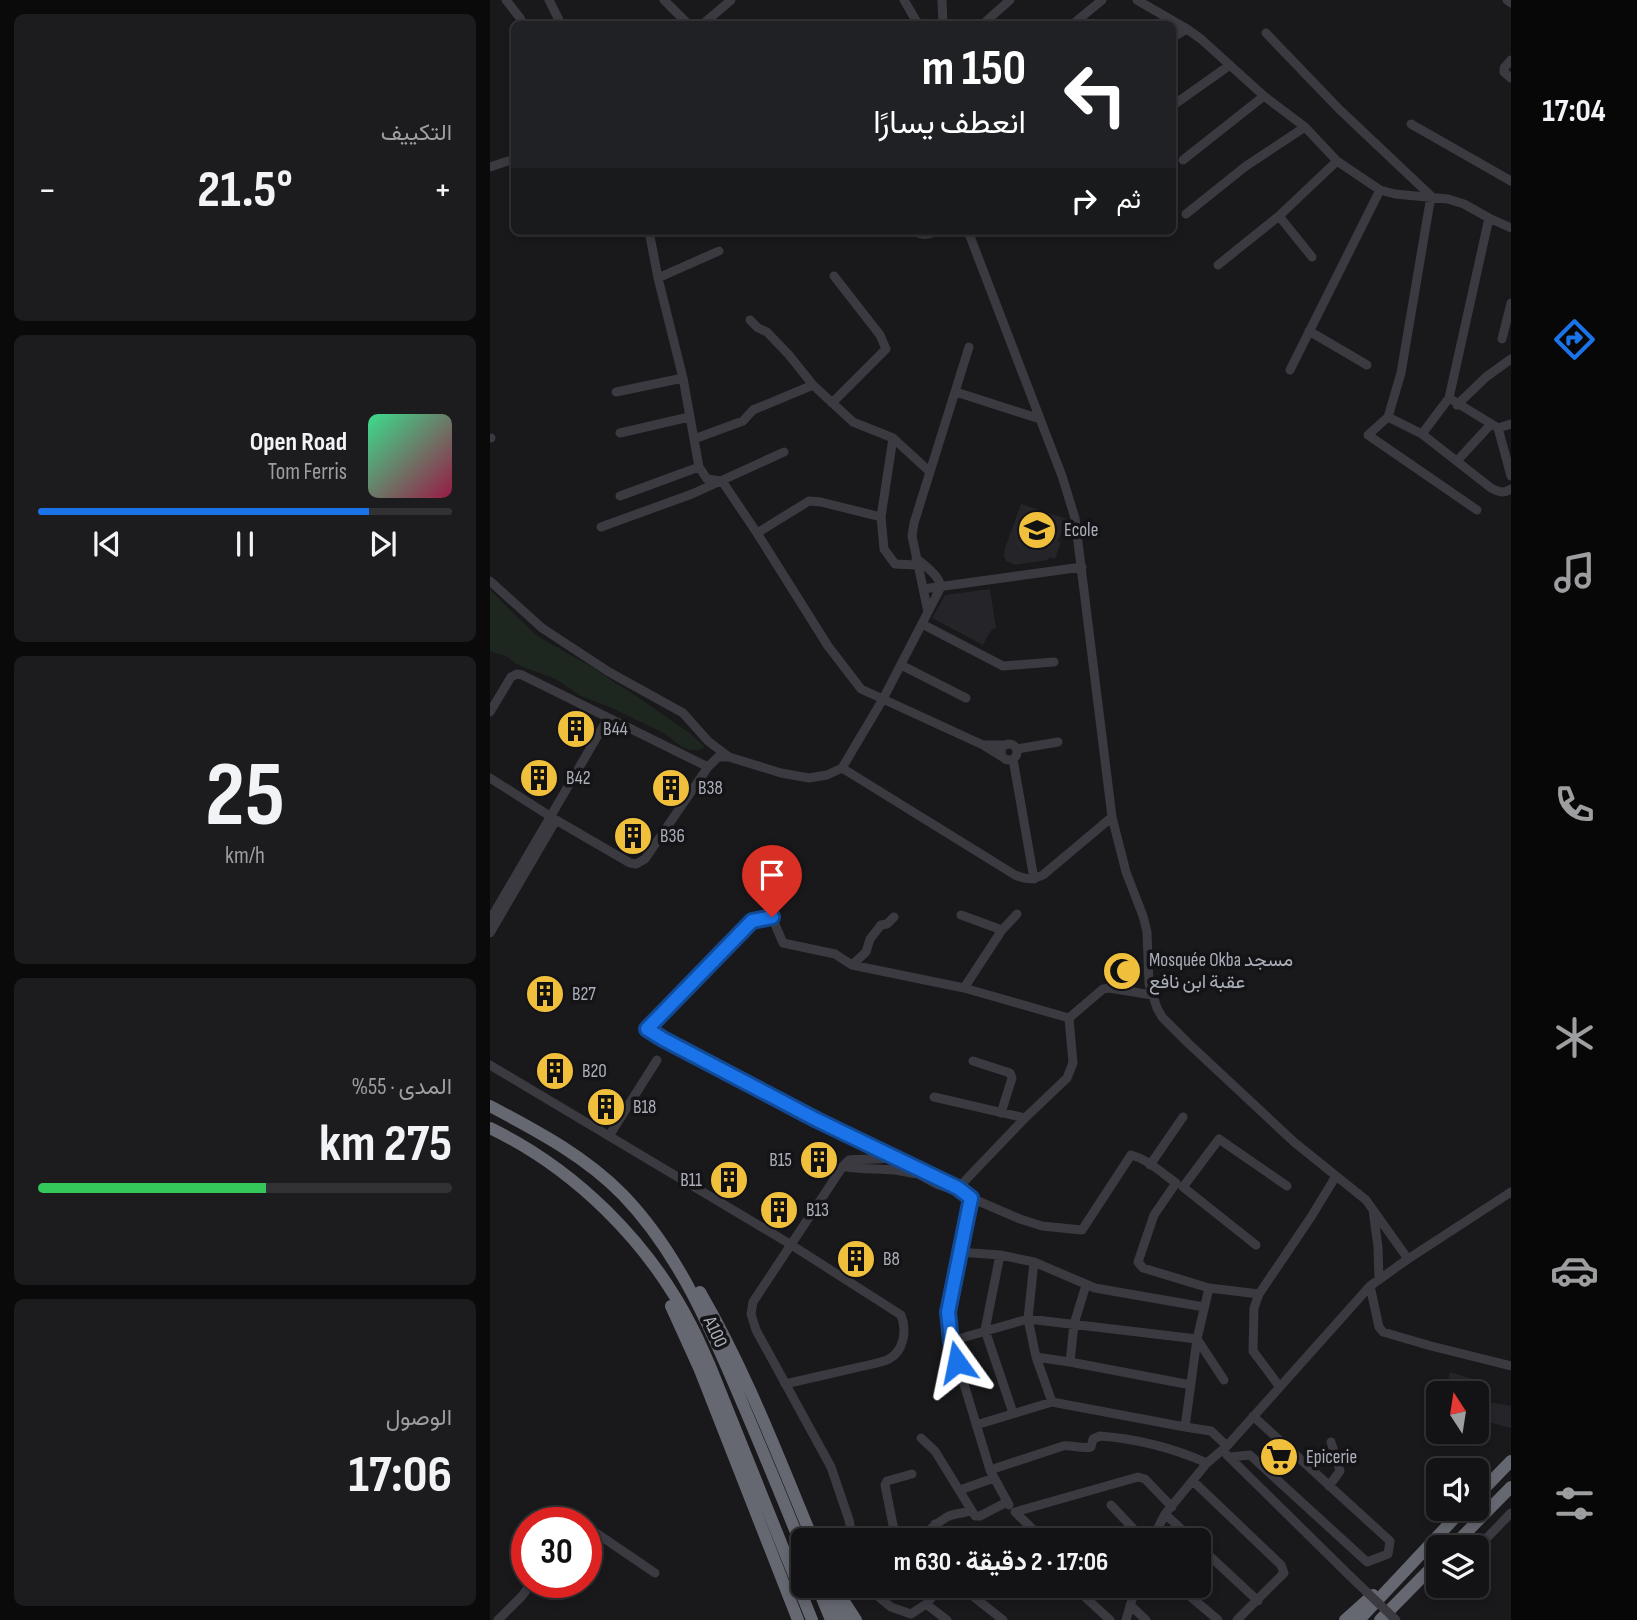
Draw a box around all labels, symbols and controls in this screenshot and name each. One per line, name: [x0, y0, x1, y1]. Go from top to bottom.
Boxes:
text: 150 m: [922, 40, 1026, 99]
icon: left: [1050, 49, 1141, 140]
text: 17:04: [1542, 92, 1606, 131]
text: انعطف يسارًا: [873, 104, 1026, 143]
text: التكييف: [381, 119, 452, 147]
text: 21.5°: [197, 159, 293, 222]
text: −: [38, 168, 57, 213]
text: +: [433, 168, 452, 213]
icon: right: [1065, 182, 1103, 220]
text: ثم: [1117, 185, 1141, 216]
icon: directions: [1550, 315, 1599, 364]
text: Open Road: [250, 427, 347, 458]
text: Tom Ferris: [268, 458, 347, 486]
school or university icon: Ecole: [1016, 509, 1058, 551]
place label: Ecole: [1064, 519, 1098, 542]
icon: previous: [88, 525, 126, 563]
icon: pause: [226, 525, 264, 563]
icon: next: [364, 525, 402, 563]
icon: music: [1550, 548, 1599, 597]
building icon: B44: [555, 708, 597, 750]
place label: B44: [603, 718, 628, 741]
text: 25: [205, 742, 285, 851]
building icon: B42: [518, 757, 560, 799]
place label: B42: [566, 767, 591, 790]
building icon: B38: [650, 767, 692, 809]
place label: B38: [698, 777, 723, 800]
icon: phone: [1550, 780, 1599, 829]
building icon: B36: [612, 815, 654, 857]
place label: B36: [660, 825, 685, 848]
text: km/h: [225, 842, 265, 870]
pin: [742, 845, 802, 917]
icon: arrive: [753, 856, 791, 894]
place label: Mosquée Okba مسجد عقبة ابن نافع: [1149, 949, 1293, 995]
mosque icon: Mosquée Okba مسجد عقبة ابن نافع: [1101, 950, 1143, 992]
building icon: B27: [524, 973, 566, 1015]
place label: B27: [572, 983, 596, 1006]
icon: climate: [1550, 1013, 1599, 1062]
building icon: B20: [534, 1050, 576, 1092]
place label: B20: [582, 1060, 607, 1083]
text: المدى · 55%: [351, 1073, 452, 1101]
building icon: B18: [585, 1086, 627, 1128]
place label: B18: [633, 1096, 656, 1119]
text: 275 km: [319, 1113, 452, 1176]
building icon: B15: [798, 1139, 840, 1181]
place label: B15: [769, 1149, 792, 1172]
building icon: B11: [708, 1159, 750, 1201]
place label: B11: [680, 1169, 702, 1192]
building icon: B13: [758, 1189, 800, 1231]
place label: B13: [806, 1199, 829, 1222]
building icon: B8: [835, 1238, 877, 1280]
icon: car: [1550, 1246, 1599, 1295]
place label: B8: [883, 1248, 900, 1271]
street label: A100: [697, 1312, 732, 1351]
position arrow: [920, 1325, 994, 1399]
north arrow: [1426, 1381, 1489, 1444]
map controls: [1426, 1381, 1489, 1598]
text: الوصول: [386, 1404, 452, 1432]
supermarket icon: Epicerie: [1258, 1436, 1300, 1478]
text: 17:06: [349, 1444, 452, 1507]
place label: Epicerie: [1306, 1446, 1357, 1469]
button: sound: [1426, 1458, 1489, 1521]
icon: filters: [1550, 1479, 1599, 1528]
speed limit sign: 30: [511, 1507, 602, 1598]
button: layers: [1426, 1535, 1489, 1598]
text: 17:06 · 2 دقيقة · 630 m: [894, 1547, 1108, 1578]

